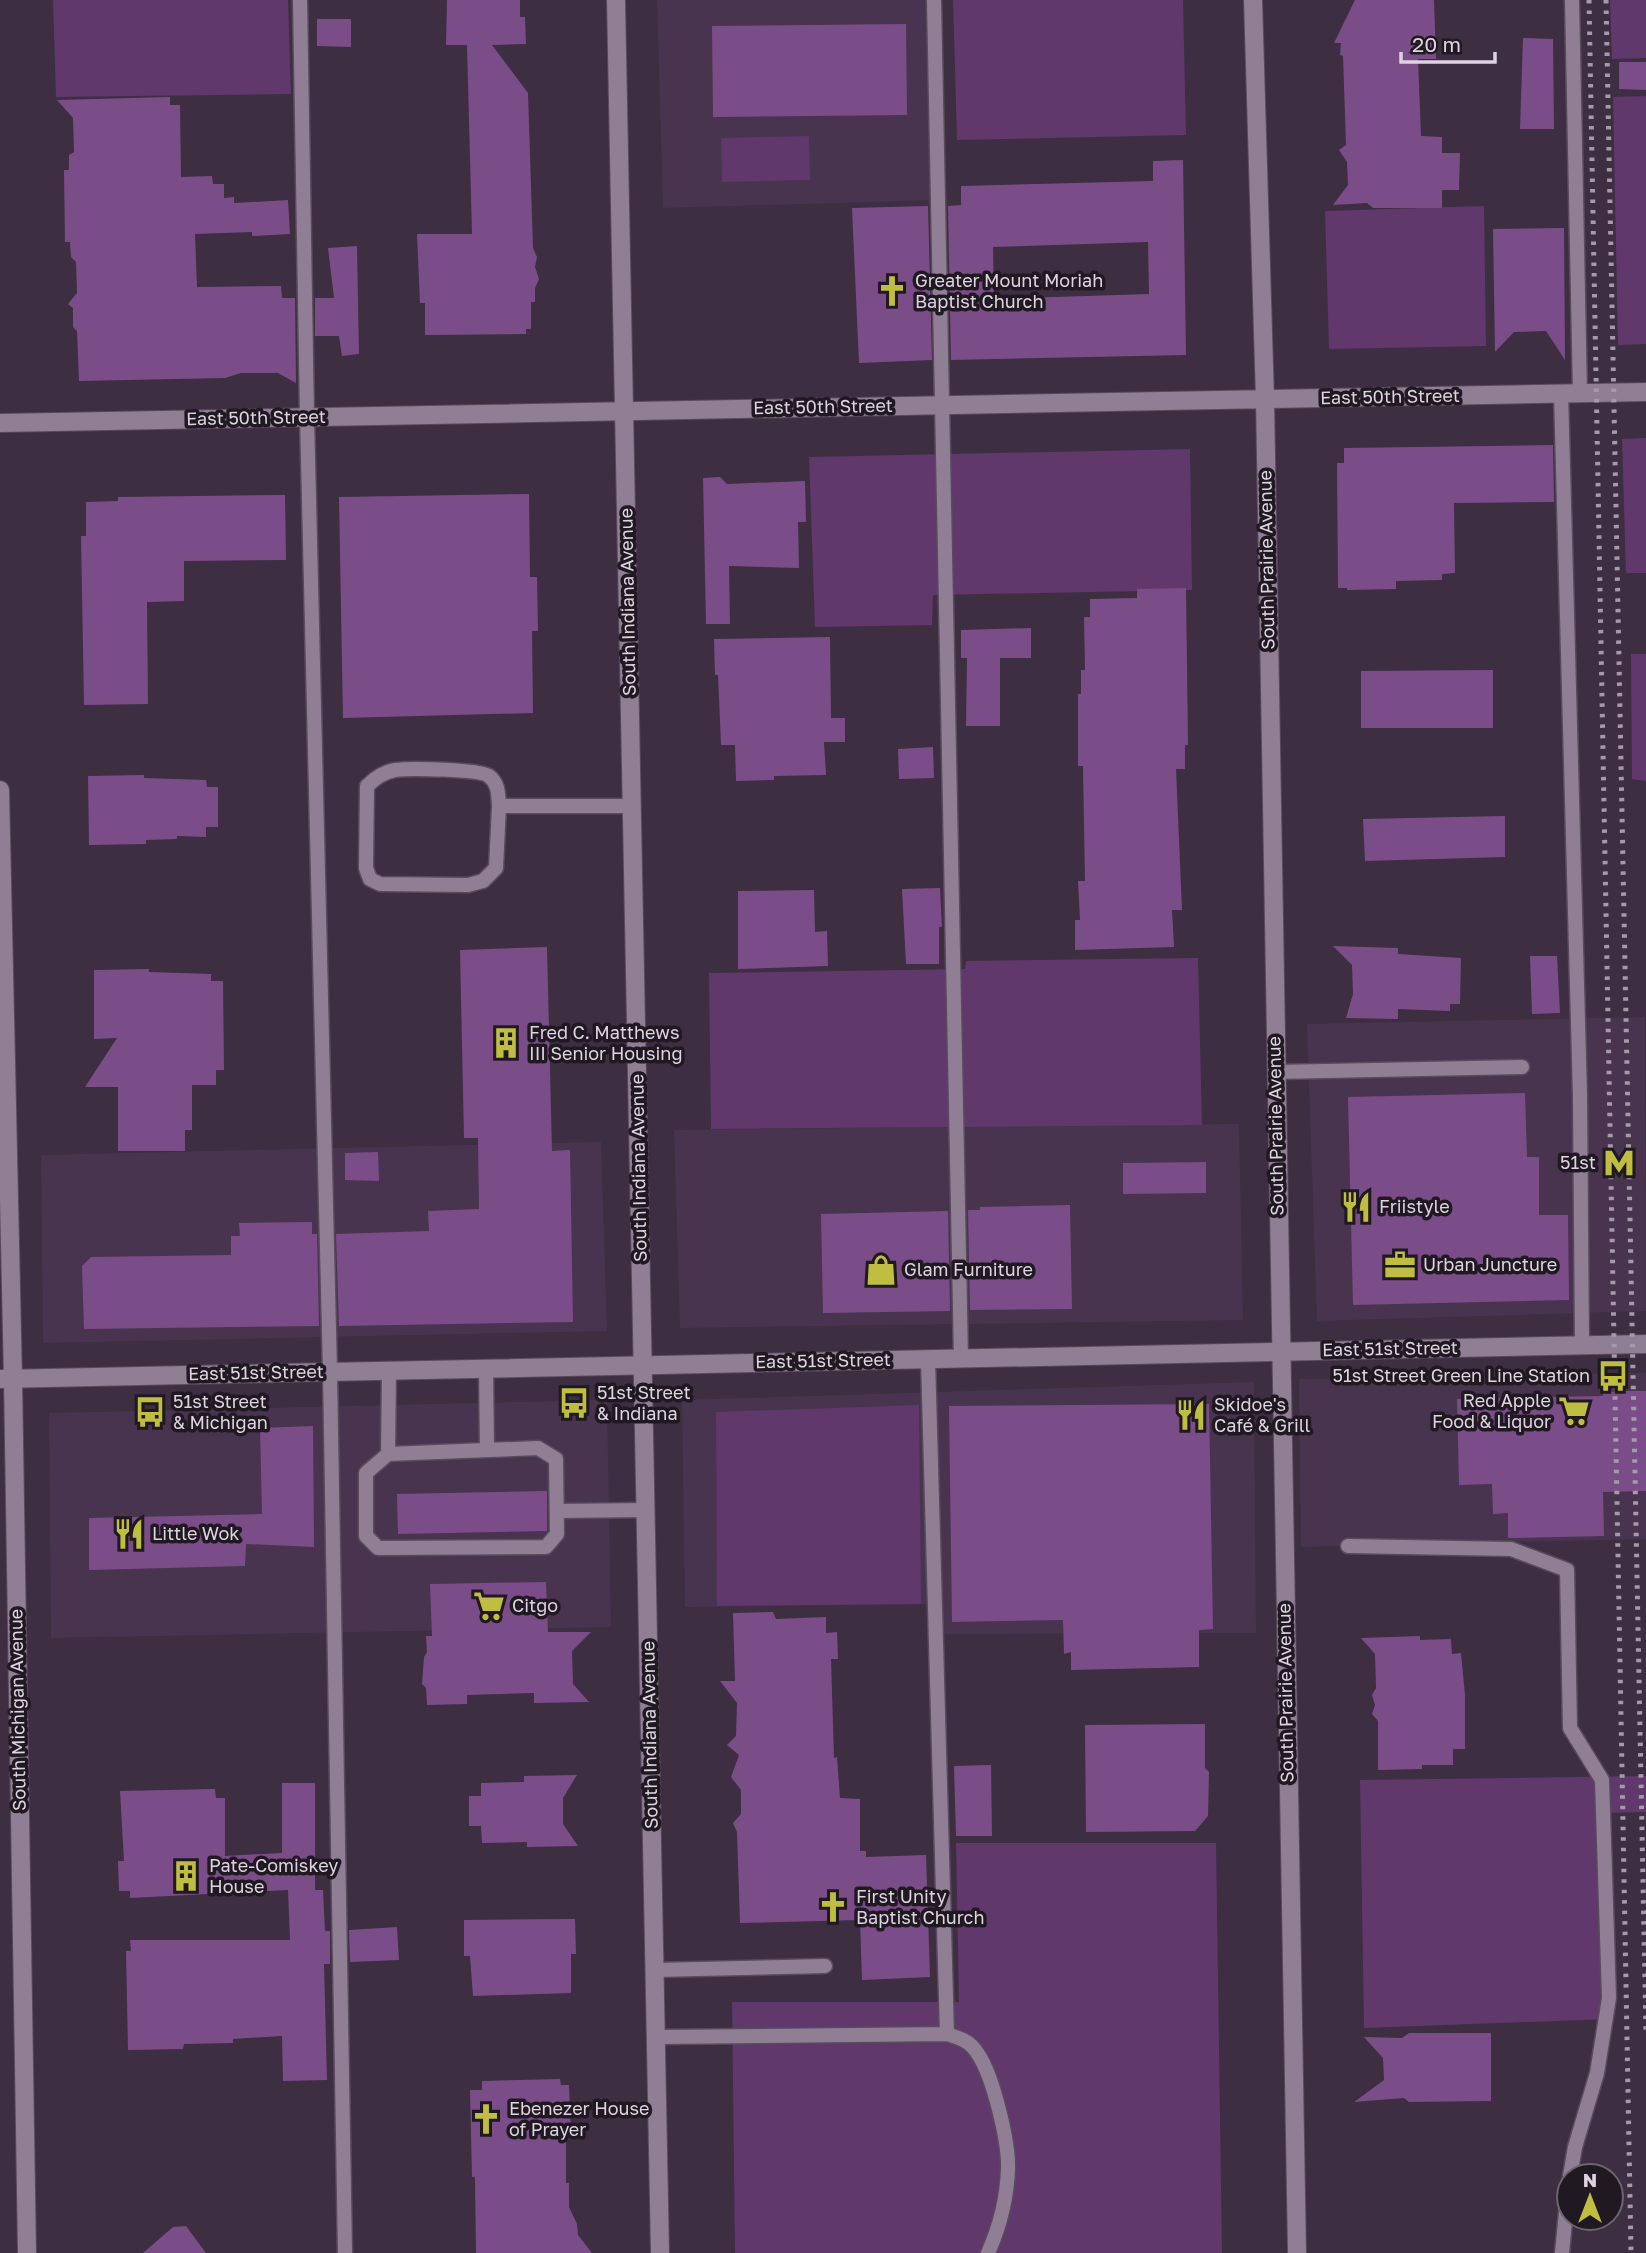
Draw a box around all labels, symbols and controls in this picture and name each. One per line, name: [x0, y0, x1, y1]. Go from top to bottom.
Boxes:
scale bar: [1401, 21, 1496, 65]
text: 20 m: [1412, 31, 1461, 57]
place label: Greater Mount Moriah Baptist Church: [915, 269, 1103, 312]
church icon: Greater Mount Moriah Baptist Church: [875, 274, 909, 308]
street label: East 50th Street: [1320, 384, 1460, 408]
street label: East 50th Street: [753, 394, 893, 418]
street label: East 50th Street: [186, 405, 326, 429]
street label: South Prairie Avenue: [1253, 470, 1279, 650]
street label: South Indiana Avenue: [614, 508, 640, 696]
place label: Fred C. Matthews III Senior Housing: [529, 1021, 683, 1064]
building icon: Fred C. Matthews III Senior Housing: [489, 1026, 523, 1060]
street label: South Prairie Avenue: [1262, 1036, 1288, 1216]
street label: South Indiana Avenue: [625, 1074, 651, 1262]
metro station icon: 51st: [1602, 1146, 1636, 1180]
place label: 51st: [1560, 1151, 1596, 1173]
restaurant icon: Friistyle: [1339, 1190, 1373, 1224]
place label: Friistyle: [1379, 1195, 1450, 1217]
office icon: Urban Juncture: [1383, 1248, 1417, 1282]
shop icon: Glam Furniture: [864, 1253, 898, 1287]
place label: Urban Juncture: [1423, 1253, 1557, 1275]
place label: Glam Furniture: [904, 1258, 1033, 1280]
street label: East 51st Street: [1322, 1336, 1458, 1360]
street label: East 51st Street: [755, 1348, 891, 1372]
bus stop icon: 51st Street Green Line Station: [1596, 1359, 1630, 1393]
street label: East 51st Street: [188, 1360, 324, 1384]
place label: 51st Street Green Line Station: [1332, 1364, 1590, 1386]
place label: 51st Street & Indiana: [597, 1381, 691, 1424]
bus stop icon: 51st Street & Indiana: [557, 1386, 591, 1420]
place label: Red Apple Food & Liquor: [1432, 1389, 1551, 1432]
place label: 51st Street & Michigan: [173, 1390, 268, 1433]
place label: Skidoe's Café & Grill: [1214, 1393, 1311, 1436]
supermarket icon: Red Apple Food & Liquor: [1557, 1394, 1591, 1428]
bus stop icon: 51st Street & Michigan: [133, 1395, 167, 1429]
restaurant icon: Skidoe's Café & Grill: [1174, 1398, 1208, 1432]
restaurant icon: Little Wok: [112, 1517, 146, 1551]
place label: Little Wok: [152, 1522, 239, 1544]
supermarket icon: Citgo: [472, 1589, 506, 1623]
place label: Citgo: [512, 1594, 558, 1616]
street label: South Prairie Avenue: [1272, 1603, 1298, 1783]
street label: South Michigan Avenue: [4, 1609, 30, 1811]
street label: South Indiana Avenue: [636, 1641, 662, 1829]
place label: Pate-Comiskey House: [209, 1854, 338, 1897]
building icon: Pate-Comiskey House: [169, 1859, 203, 1893]
place label: First Unity Baptist Church: [856, 1885, 984, 1928]
church icon: First Unity Baptist Church: [816, 1890, 850, 1924]
place label: Ebenezer House of Prayer: [509, 2097, 650, 2140]
church icon: Ebenezer House of Prayer: [469, 2102, 503, 2136]
north arrow: [1555, 2162, 1625, 2232]
text: N: [1583, 2168, 1597, 2191]

